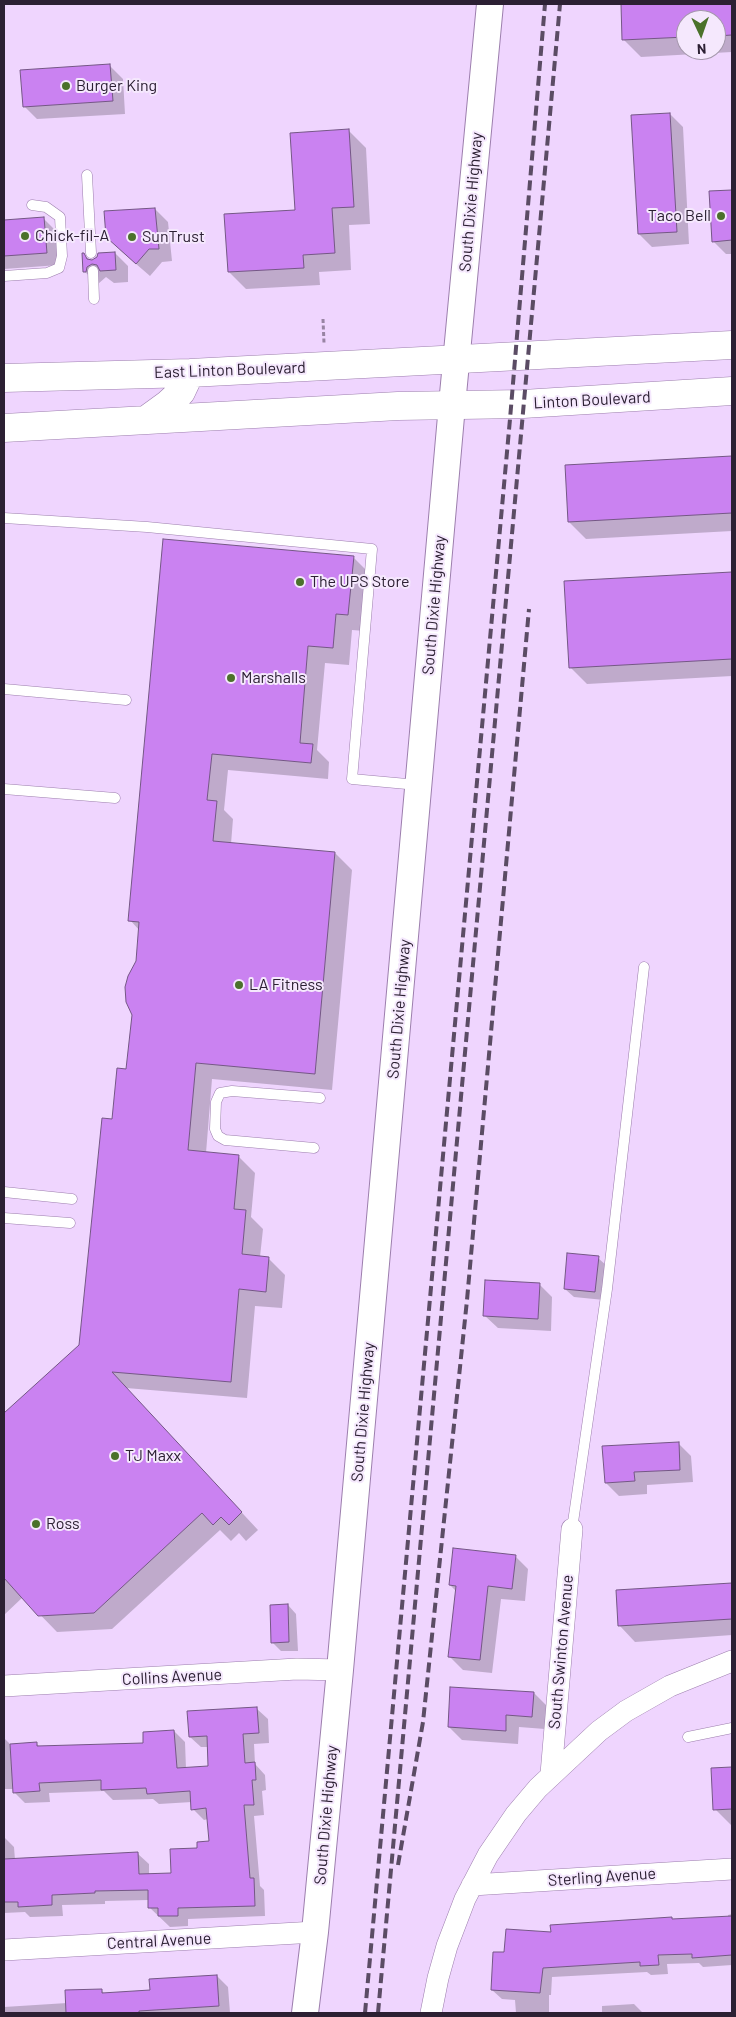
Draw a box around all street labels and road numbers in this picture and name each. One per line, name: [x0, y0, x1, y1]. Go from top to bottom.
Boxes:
street label: South Dixie Highway: [455, 131, 487, 273]
street label: East Linton Boulevard: [154, 358, 306, 382]
street label: Linton Boulevard: [533, 387, 651, 413]
street label: South Dixie Highway: [418, 534, 450, 676]
street label: South Dixie Highway: [383, 938, 415, 1080]
street label: South Dixie Highway: [347, 1341, 379, 1483]
street label: South Swinton Avenue: [545, 1574, 577, 1730]
street label: Collins Avenue: [121, 1665, 223, 1689]
street label: South Dixie Highway: [310, 1744, 342, 1886]
street label: Sterling Avenue: [547, 1864, 657, 1890]
street label: Central Avenue: [106, 1929, 212, 1953]

